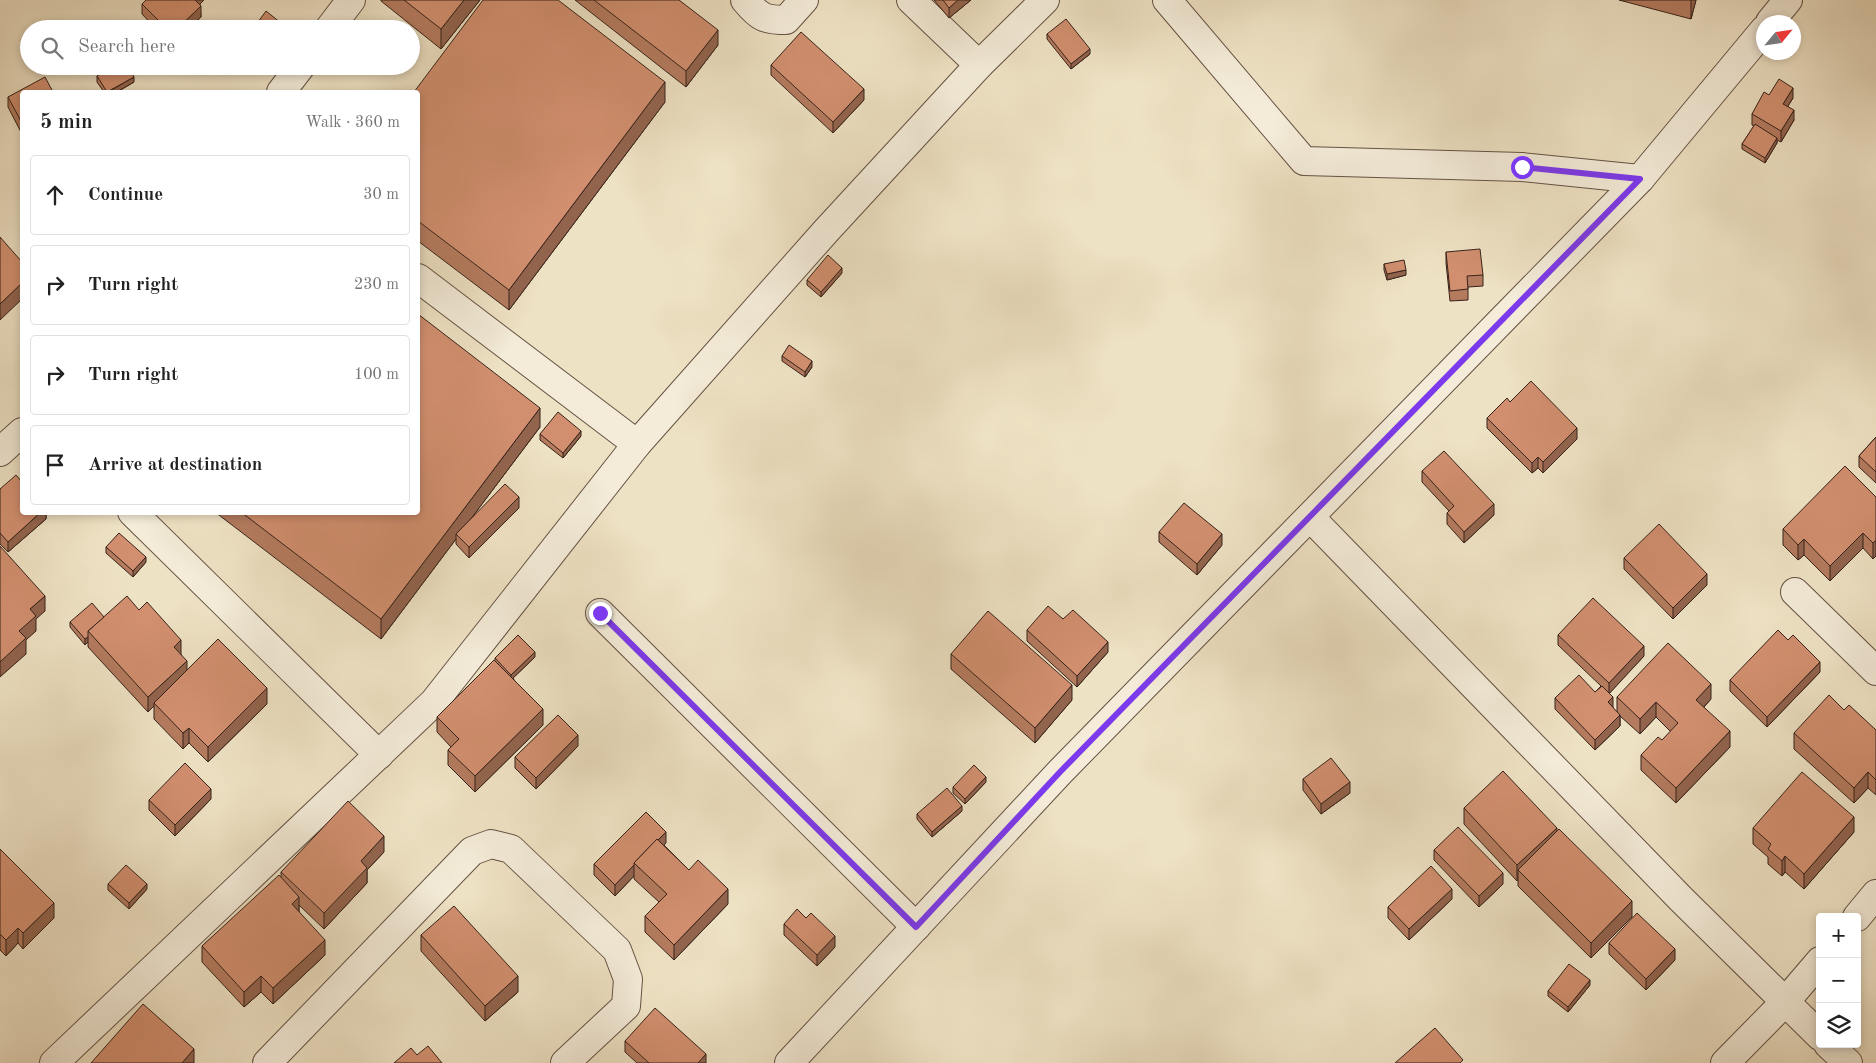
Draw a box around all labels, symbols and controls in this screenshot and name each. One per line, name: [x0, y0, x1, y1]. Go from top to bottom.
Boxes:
north arrow: [1756, 15, 1801, 60]
search box: [20, 20, 420, 75]
icon: search: [38, 34, 66, 62]
text: Search here: [78, 38, 175, 57]
text: 5 min: [40, 112, 93, 133]
text: Walk · 360 m: [305, 115, 400, 131]
route start: [1511, 156, 1534, 179]
icon: ahead: [41, 181, 69, 209]
text: Continue: [88, 186, 163, 205]
text: 30 m: [363, 187, 399, 203]
icon: right: [41, 271, 69, 299]
text: Turn right: [88, 276, 178, 295]
text: 230 m: [354, 277, 399, 293]
icon: right: [41, 361, 69, 389]
text: Turn right: [88, 366, 178, 385]
text: 100 m: [354, 367, 399, 383]
icon: arrive: [41, 451, 69, 479]
text: Arrive at destination: [88, 456, 262, 475]
route end: [589, 602, 612, 625]
map controls: [1816, 913, 1861, 1048]
button: +: [1816, 913, 1861, 958]
button: −: [1816, 958, 1861, 1003]
button: layers: [1816, 1003, 1861, 1048]

